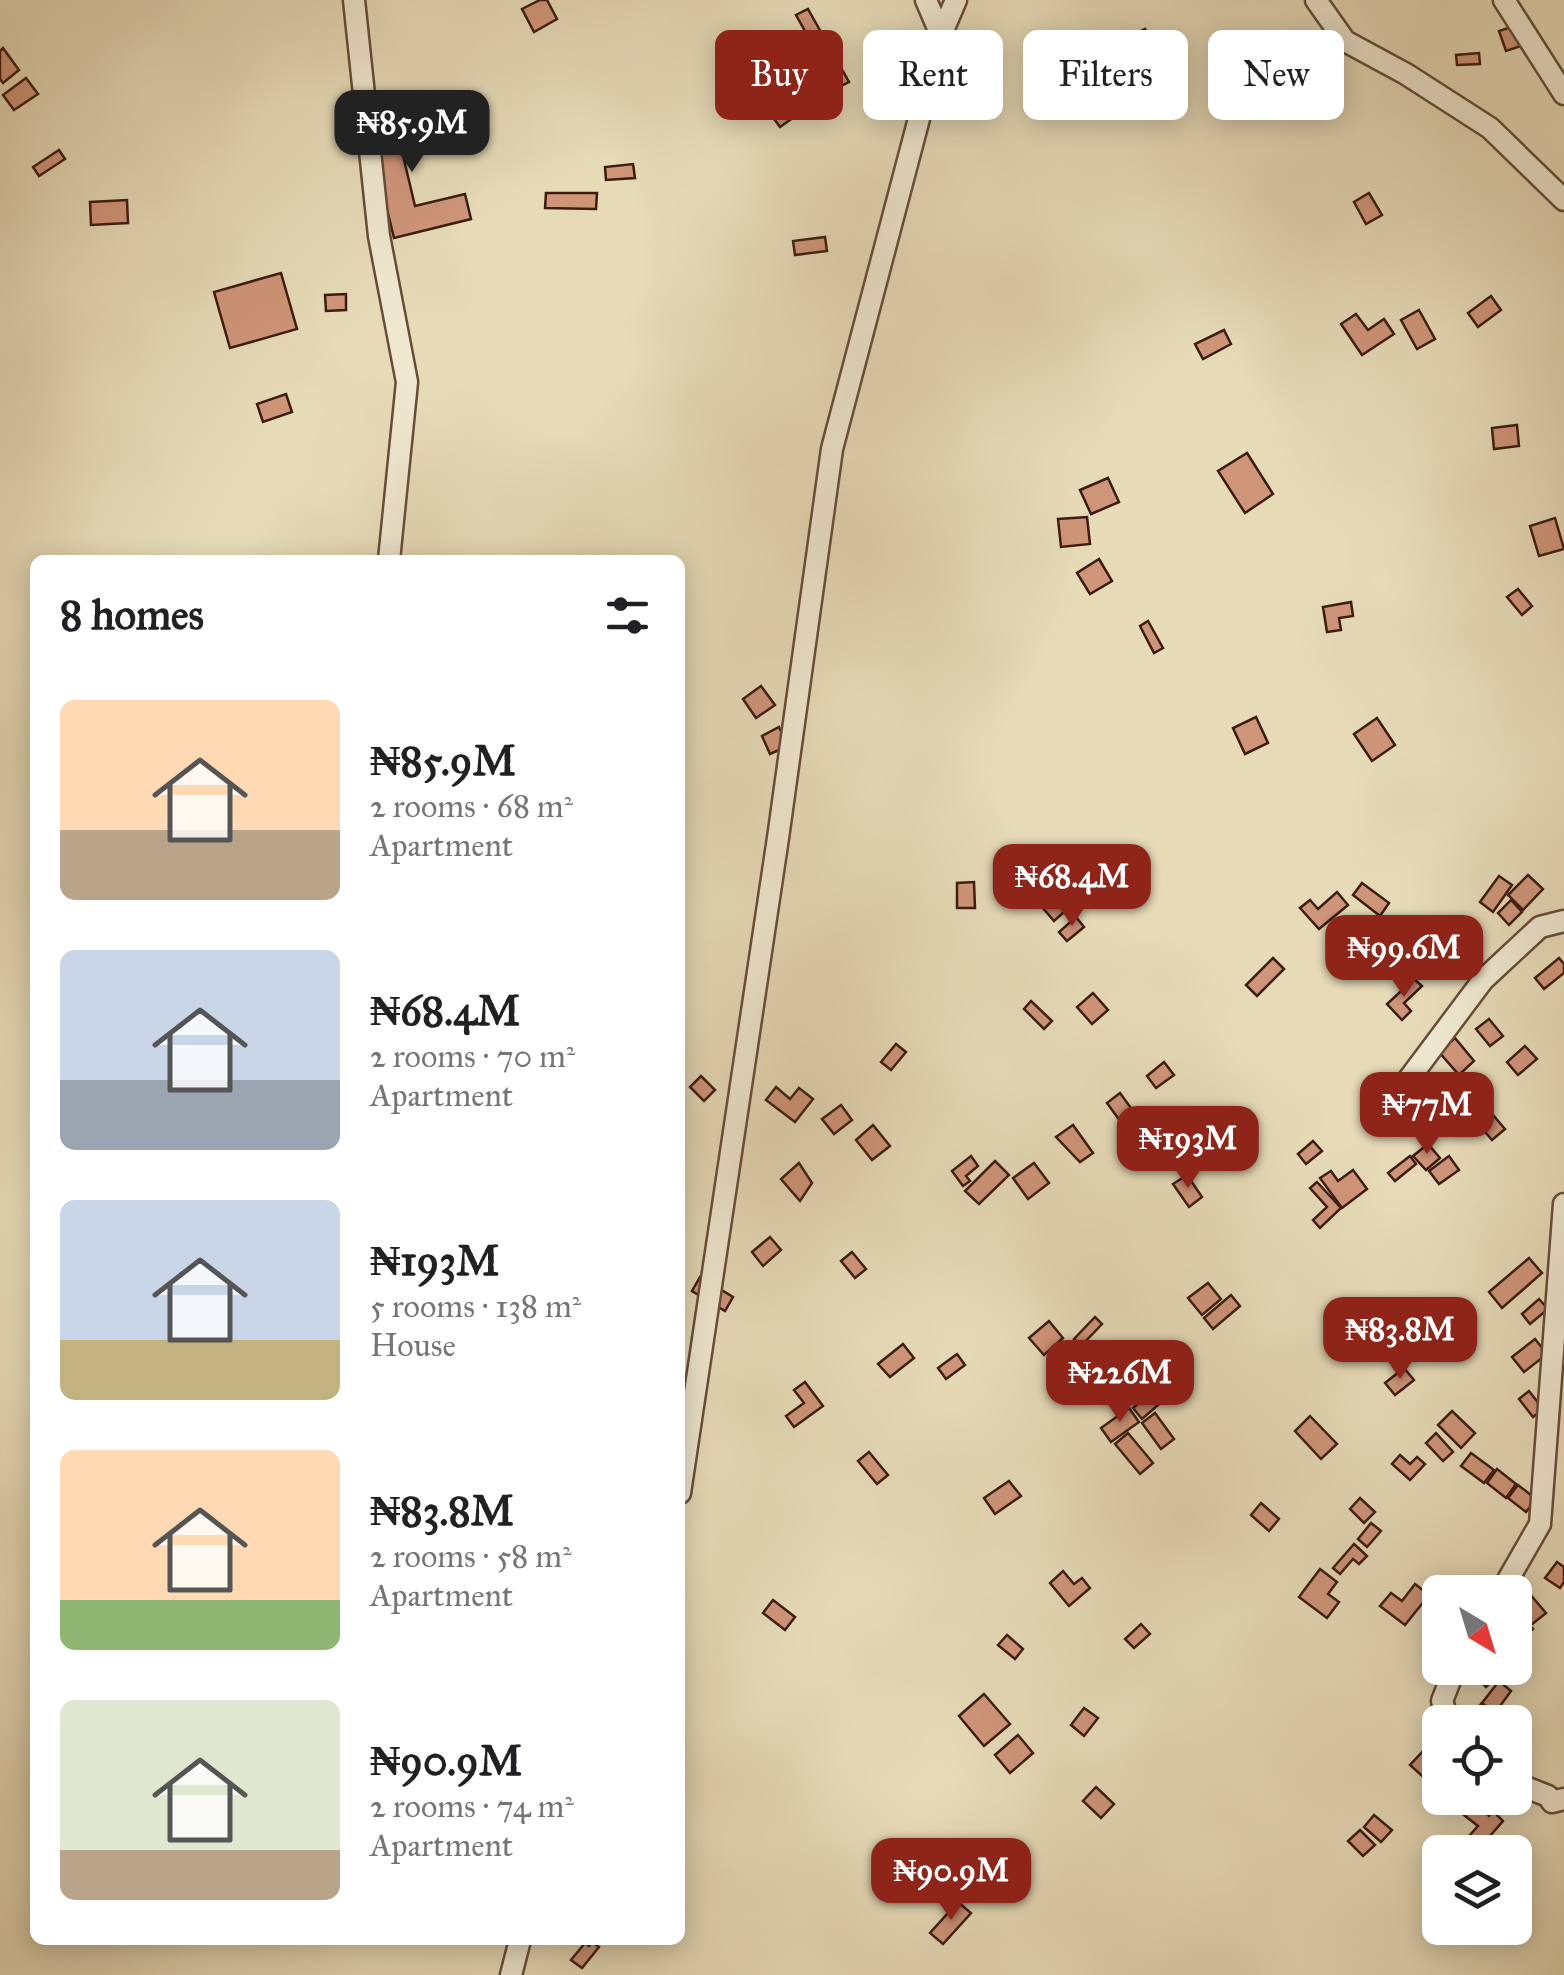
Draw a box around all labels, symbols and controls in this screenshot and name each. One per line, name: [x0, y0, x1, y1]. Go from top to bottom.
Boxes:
chip: Buy: [715, 30, 843, 120]
chip: Rent: [863, 30, 1003, 120]
chip: Filters: [1023, 30, 1188, 120]
chip: New: [1208, 30, 1344, 120]
pin: ₦85.9M: [331, 90, 493, 175]
text: ₦85.9M: [356, 103, 468, 142]
icon: filters: [600, 588, 655, 643]
text: 8 homes: [60, 589, 204, 641]
text: ₦85.9M: [370, 735, 516, 787]
icon: home: [140, 740, 260, 860]
text: 2 rooms · 68 m²: [370, 787, 573, 826]
text: Apartment: [370, 826, 513, 865]
pin: ₦68.4M: [991, 844, 1153, 929]
text: ₦68.4M: [1015, 857, 1129, 896]
pin: ₦99.6M: [1323, 915, 1485, 1000]
text: ₦99.6M: [1347, 928, 1461, 967]
text: ₦68.4M: [370, 985, 520, 1037]
icon: home: [140, 990, 260, 1110]
text: 2 rooms · 70 m²: [370, 1037, 575, 1076]
pin: ₦77M: [1368, 1072, 1486, 1157]
text: Apartment: [370, 1076, 513, 1115]
text: ₦77M: [1382, 1085, 1472, 1124]
pin: ₦193M: [1118, 1106, 1258, 1191]
text: ₦193M: [1139, 1119, 1237, 1158]
text: ₦193M: [370, 1235, 499, 1287]
icon: home: [140, 1240, 260, 1360]
text: 5 rooms · 138 m²: [370, 1287, 581, 1326]
pin: ₦83.8M: [1319, 1297, 1481, 1382]
text: ₦83.8M: [1345, 1310, 1455, 1349]
text: House: [370, 1326, 456, 1365]
pin: ₦226M: [1050, 1340, 1190, 1425]
text: ₦226M: [1068, 1353, 1172, 1392]
text: ₦83.8M: [370, 1485, 514, 1537]
icon: home: [140, 1490, 260, 1610]
text: 2 rooms · 58 m²: [370, 1537, 571, 1576]
north arrow: [1422, 1575, 1532, 1685]
map controls: [1422, 1575, 1532, 1945]
text: Apartment: [370, 1576, 513, 1615]
button: locate: [1422, 1705, 1532, 1815]
text: ₦90.9M: [370, 1735, 522, 1787]
icon: home: [140, 1740, 260, 1860]
text: 2 rooms · 74 m²: [370, 1787, 574, 1826]
text: Apartment: [370, 1826, 513, 1865]
button: layers: [1422, 1835, 1532, 1945]
pin: ₦90.9M: [870, 1838, 1032, 1923]
text: ₦90.9M: [893, 1851, 1009, 1890]

